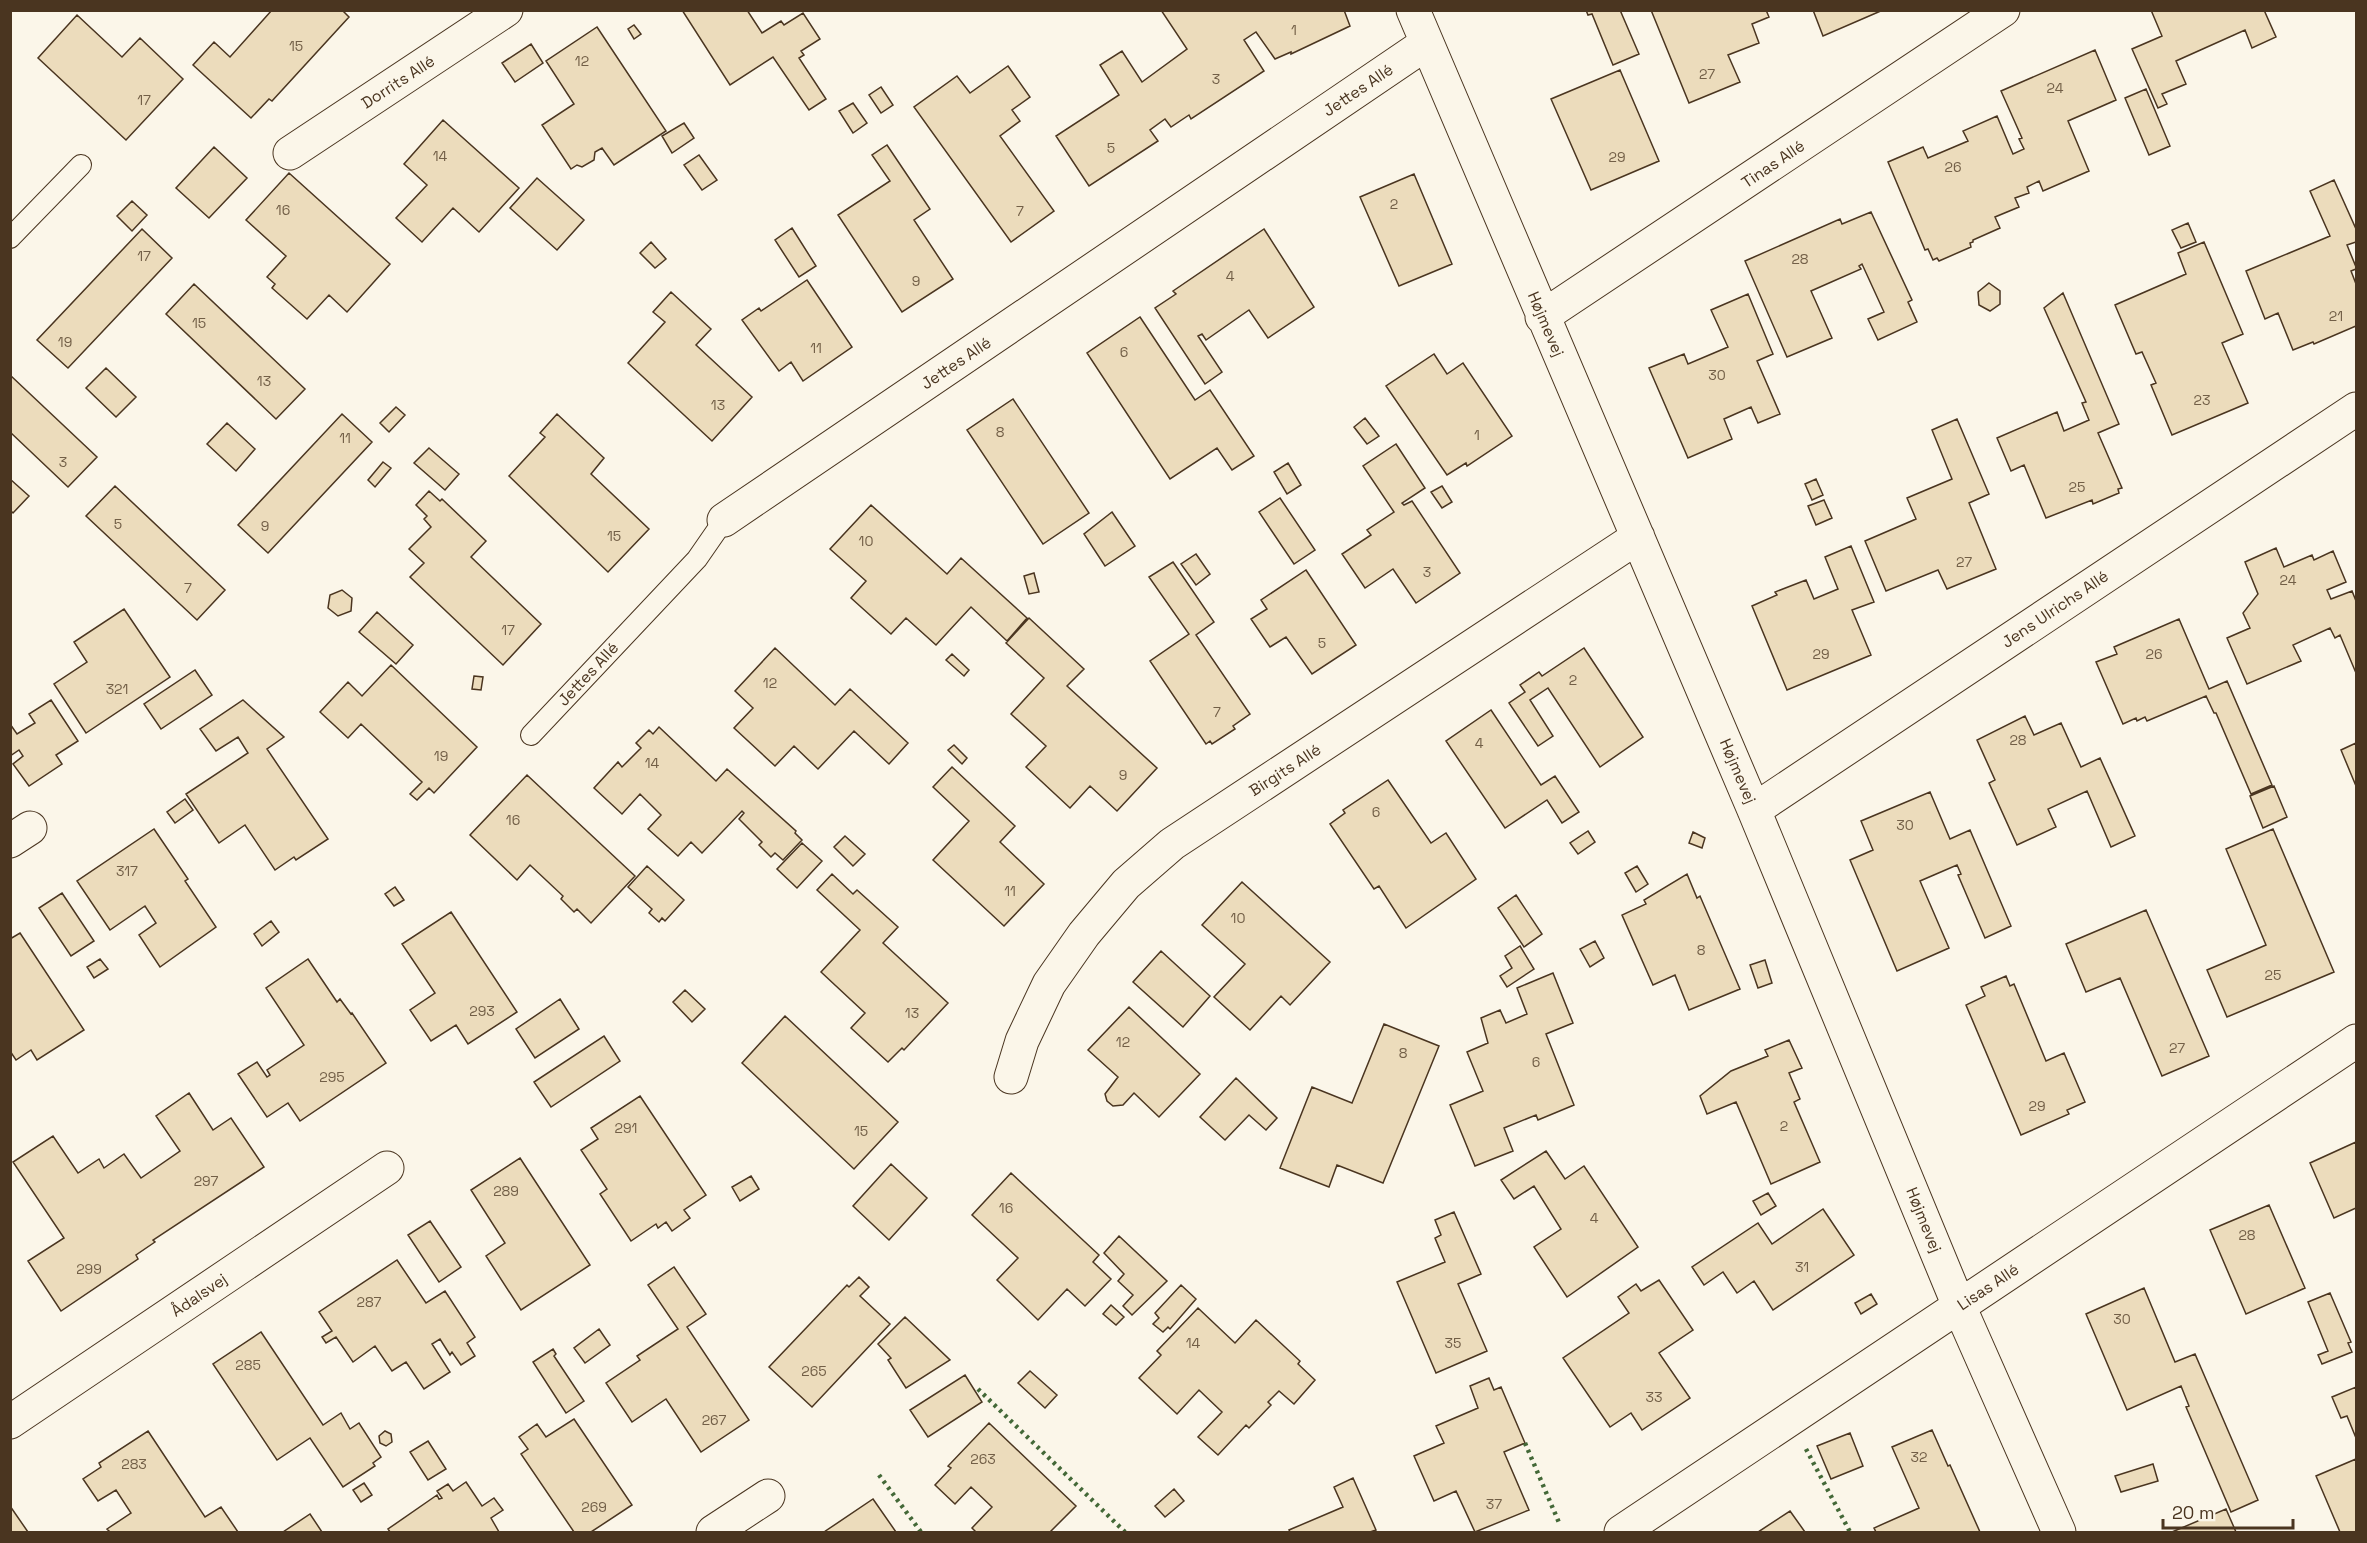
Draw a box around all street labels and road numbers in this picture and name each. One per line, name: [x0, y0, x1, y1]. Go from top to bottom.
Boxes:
street label: Dorrits Allé: [357, 50, 439, 114]
street label: Jettes Allé: [1319, 59, 1397, 121]
street label: Tinas Allé: [1737, 135, 1809, 193]
street label: Højmevej: [1523, 288, 1569, 360]
street label: Jettes Allé: [917, 332, 995, 394]
street label: Jens Ulrichs Allé: [1998, 565, 2112, 653]
street label: Jettes Allé: [553, 637, 623, 711]
street label: Højmevej: [1715, 735, 1761, 807]
street label: Birgits Allé: [1245, 739, 1325, 801]
street label: Højmevej: [1901, 1184, 1947, 1256]
street label: Lisas Allé: [1953, 1259, 2023, 1315]
street label: Ådalsvej: [167, 1269, 231, 1321]

